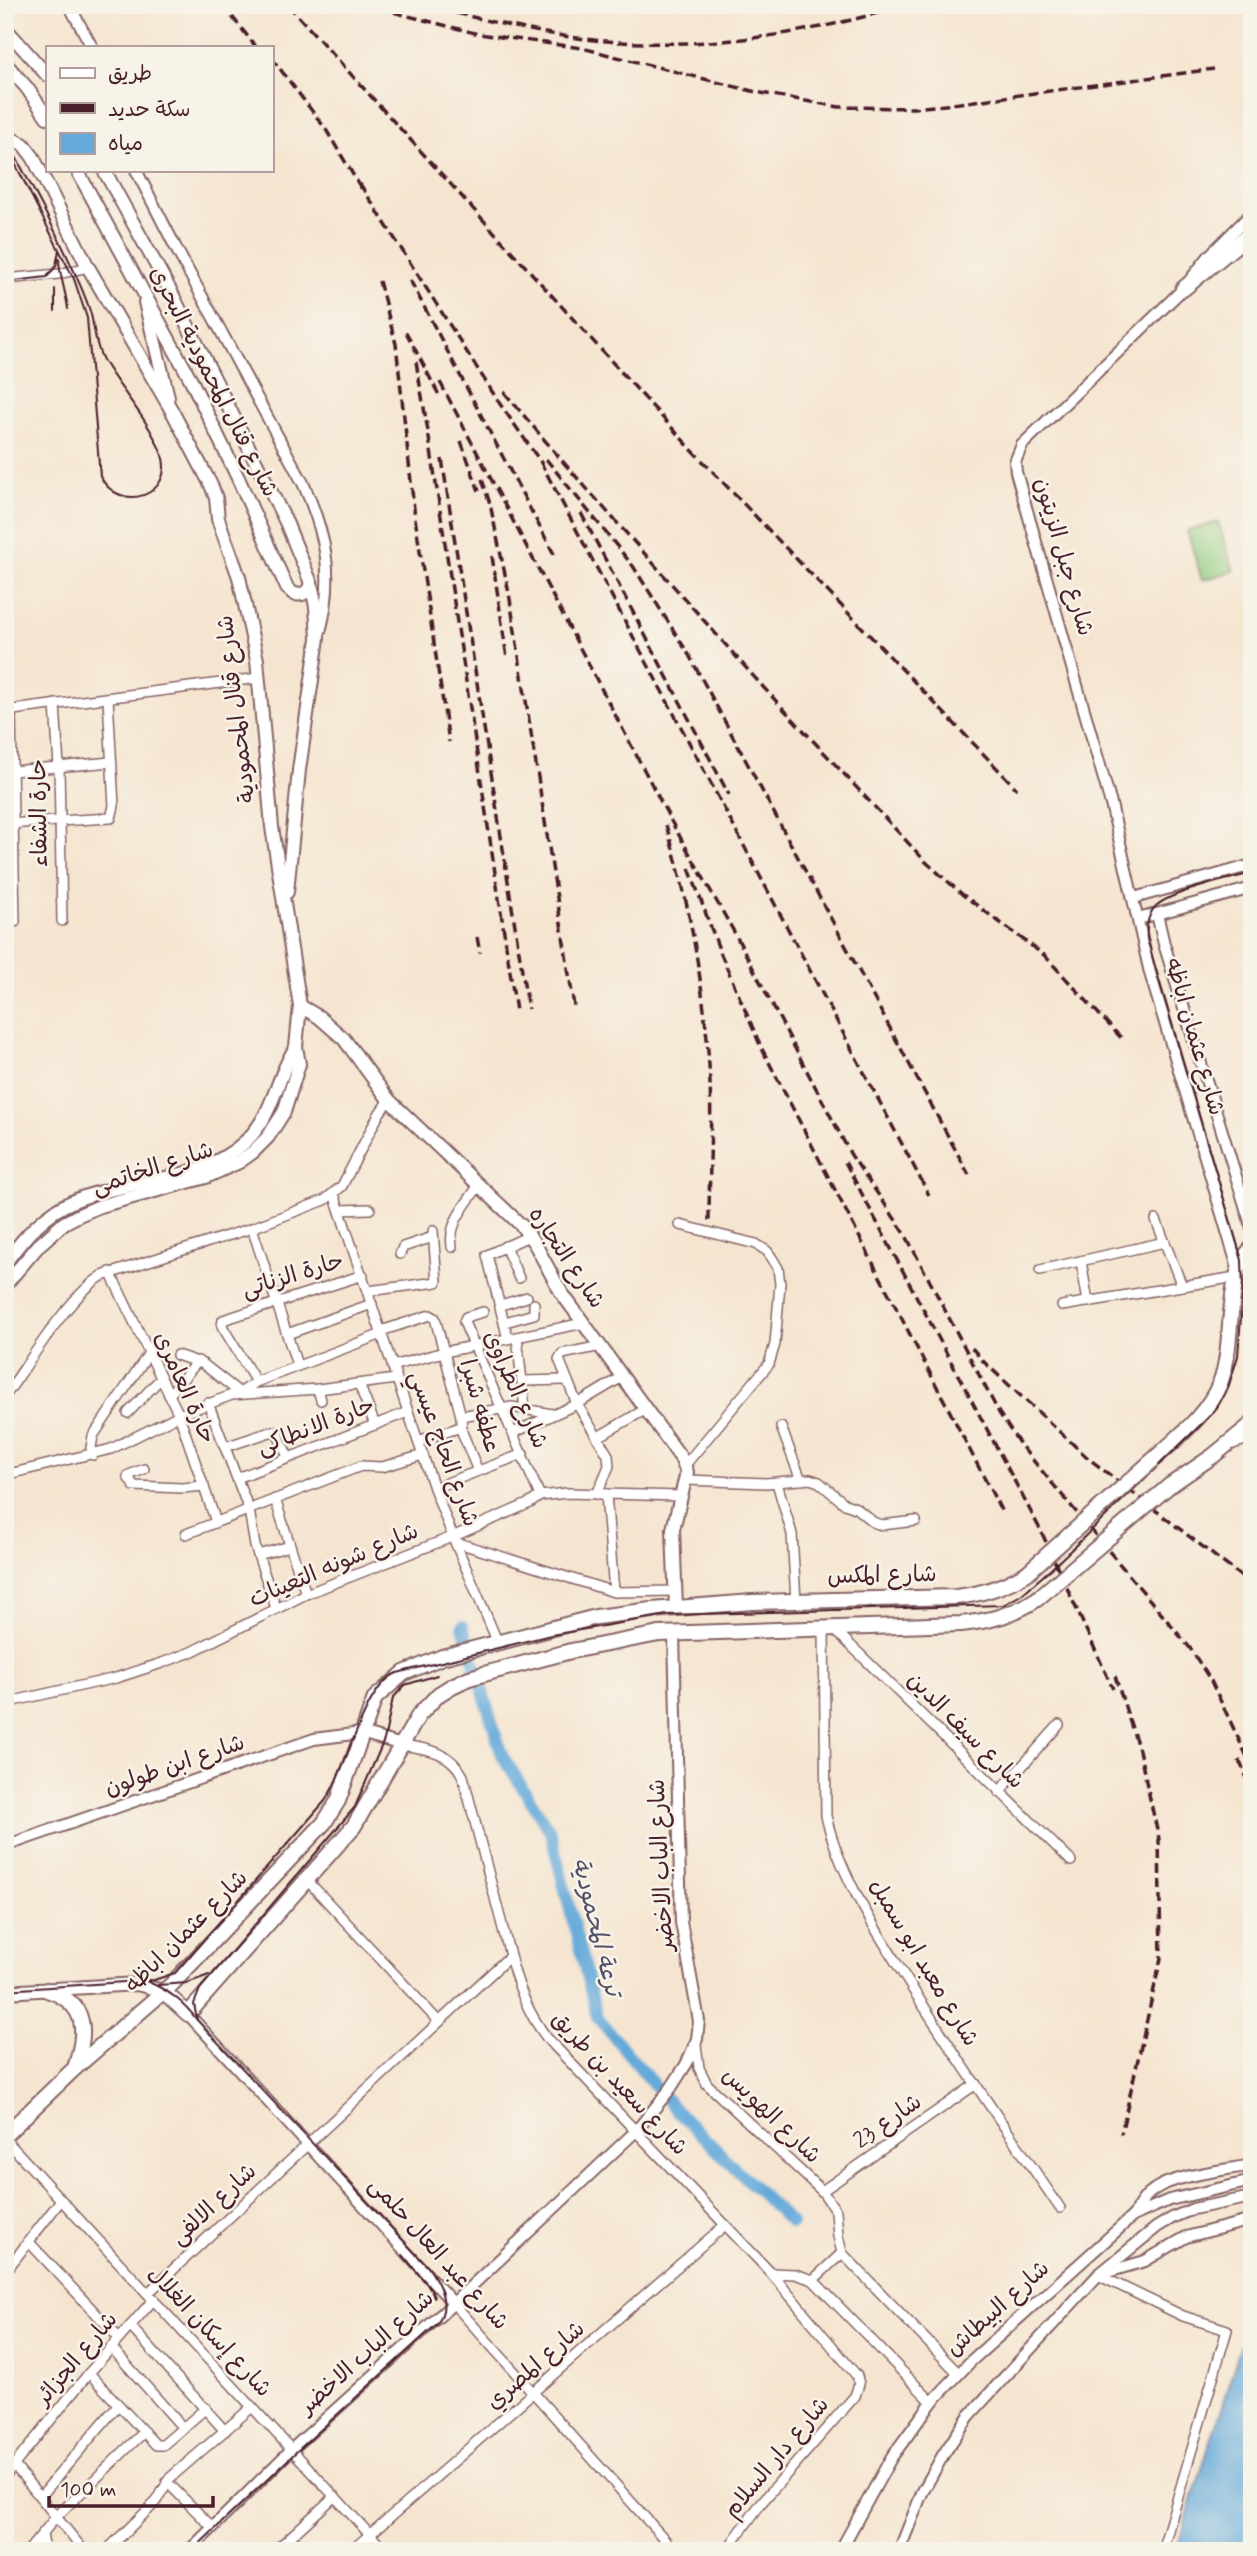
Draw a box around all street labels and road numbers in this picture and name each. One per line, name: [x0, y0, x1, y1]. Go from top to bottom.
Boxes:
street label: شارع قنال المحمودية البحرى: [142, 261, 284, 503]
street label: شارع جبل الزيتون: [1026, 474, 1100, 640]
street label: شارع قنال المحمودية: [211, 614, 263, 804]
street label: حارة الشفاء: [24, 759, 56, 867]
street label: شارع عثمان اباظه: [1157, 955, 1231, 1119]
street label: شارع الخاتمى: [89, 1135, 217, 1203]
street label: شارع التجاره: [521, 1201, 611, 1315]
street label: حارة الزناتى: [238, 1246, 348, 1306]
street label: شارع الطراوى: [476, 1326, 554, 1454]
street label: حارة العامرى: [146, 1327, 222, 1449]
street label: عطفه شبرا: [451, 1356, 507, 1456]
street label: شارع الحاج عيسي: [397, 1367, 485, 1532]
street label: حارة الانطاكى: [253, 1391, 379, 1463]
street label: شارع شونه التعينات: [245, 1517, 423, 1615]
street label: شارع المكس: [827, 1560, 937, 1592]
street label: شارع سيف الدين: [900, 1666, 1030, 1796]
street label: شارع ابن طولون: [101, 1728, 249, 1804]
street label: شارع الباب الاخضر: [643, 1778, 682, 1954]
street label: شارع عثمان اباظه: [119, 1864, 255, 2000]
street label: شارع معبد ابو سمبل: [861, 1874, 985, 2052]
street label: شارع سعيد بن طريق: [544, 2005, 694, 2163]
street label: شارع الهويس: [715, 2061, 827, 2171]
street label: شارع 23: [848, 2088, 928, 2156]
street label: شارع الالفى: [164, 2157, 264, 2253]
street label: شارع عبد العال حلمى: [361, 2171, 515, 2337]
street label: شارع البيطاش: [940, 2254, 1056, 2364]
street label: شارع إسكان الغلال: [140, 2260, 278, 2404]
street label: شارع الباب الاخضر: [291, 2284, 441, 2423]
street label: شارع الجزائر: [28, 2306, 125, 2414]
street label: شارع المصري: [480, 2315, 592, 2417]
street label: شارع دار السلام: [718, 2391, 837, 2525]

